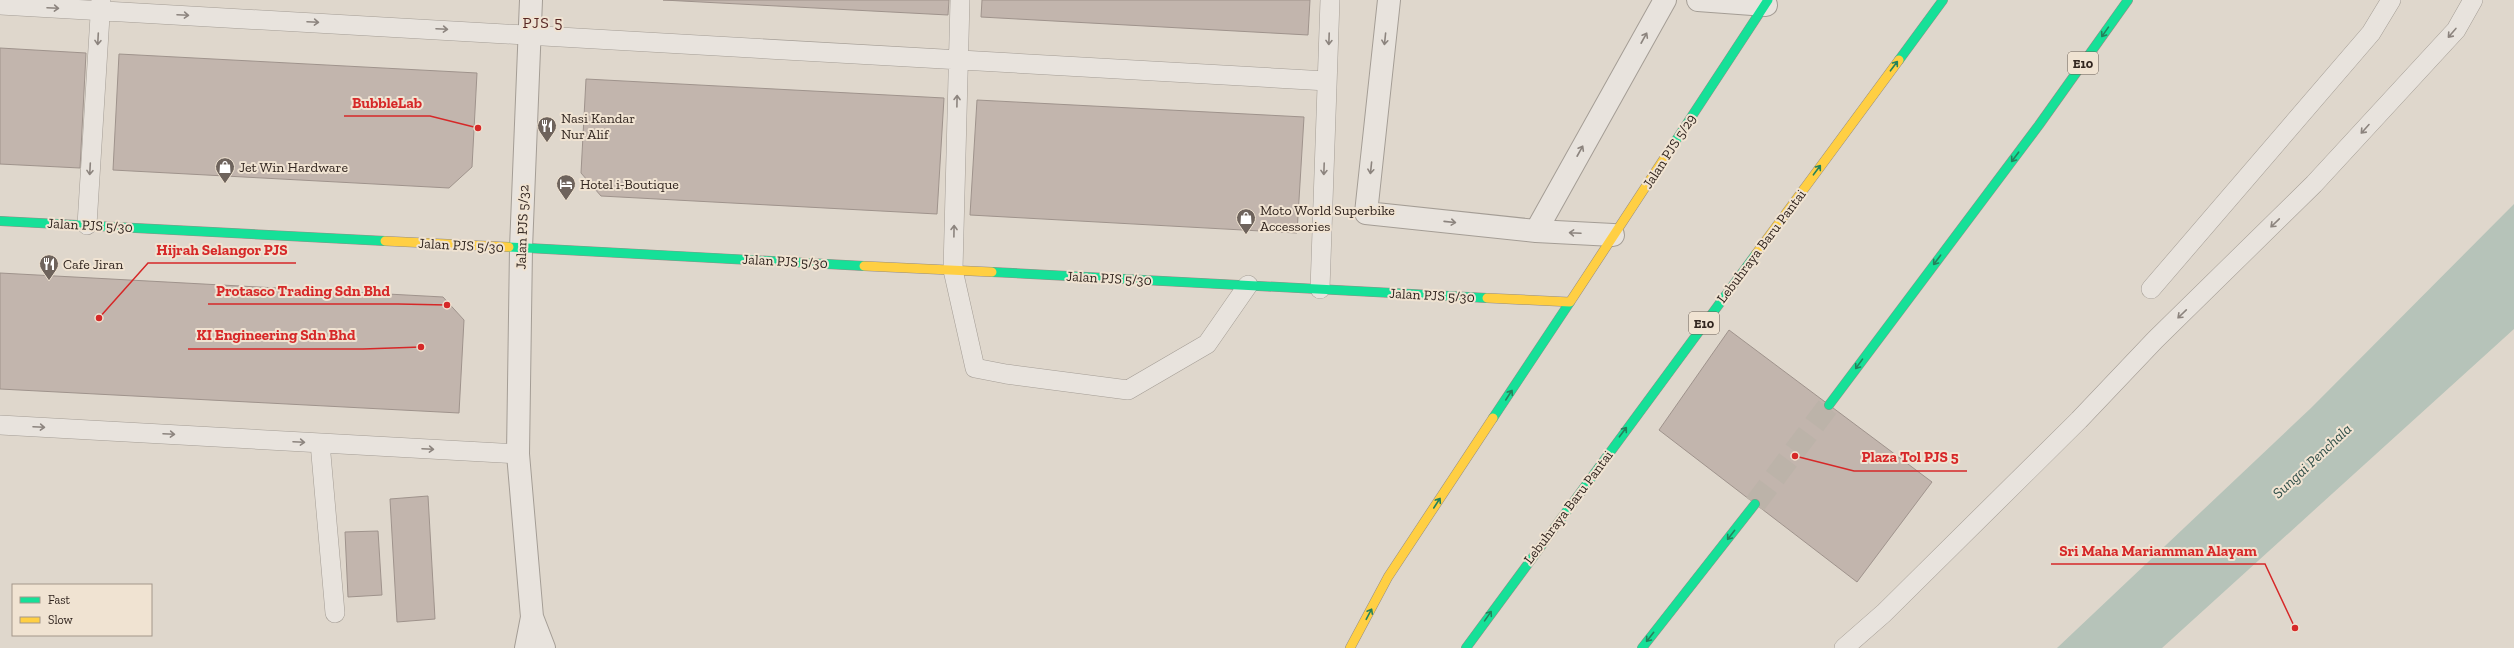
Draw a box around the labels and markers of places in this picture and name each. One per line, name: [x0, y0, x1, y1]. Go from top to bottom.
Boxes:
callout: BubbleLab: [344, 89, 430, 116]
place label: Nasi Kandar Nur Alif: [561, 110, 635, 143]
restaurant icon: Nasi Kandar Nur Alif: [536, 115, 558, 143]
shop icon: Jet Win Hardware: [214, 156, 236, 184]
place label: Jet Win Hardware: [239, 159, 348, 176]
hotel icon: Hotel i-Boutique: [555, 173, 577, 201]
place label: Hotel i-Boutique: [580, 176, 679, 193]
place label: Moto World Superbike Accessories: [1260, 202, 1395, 235]
shop icon: Moto World Superbike Accessories: [1235, 207, 1257, 235]
callout: Hijrah Selangor PJS: [148, 236, 296, 263]
restaurant icon: Cafe Jiran: [38, 253, 60, 281]
place label: Cafe Jiran: [63, 256, 123, 273]
callout: Protasco Trading Sdn Bhd: [208, 277, 398, 304]
callout: KI Engineering Sdn Bhd: [188, 322, 363, 349]
callout: Plaza Tol PJS 5: [1854, 444, 1967, 471]
callout: Sri Maha Mariamman Alayam: [2051, 537, 2265, 564]

